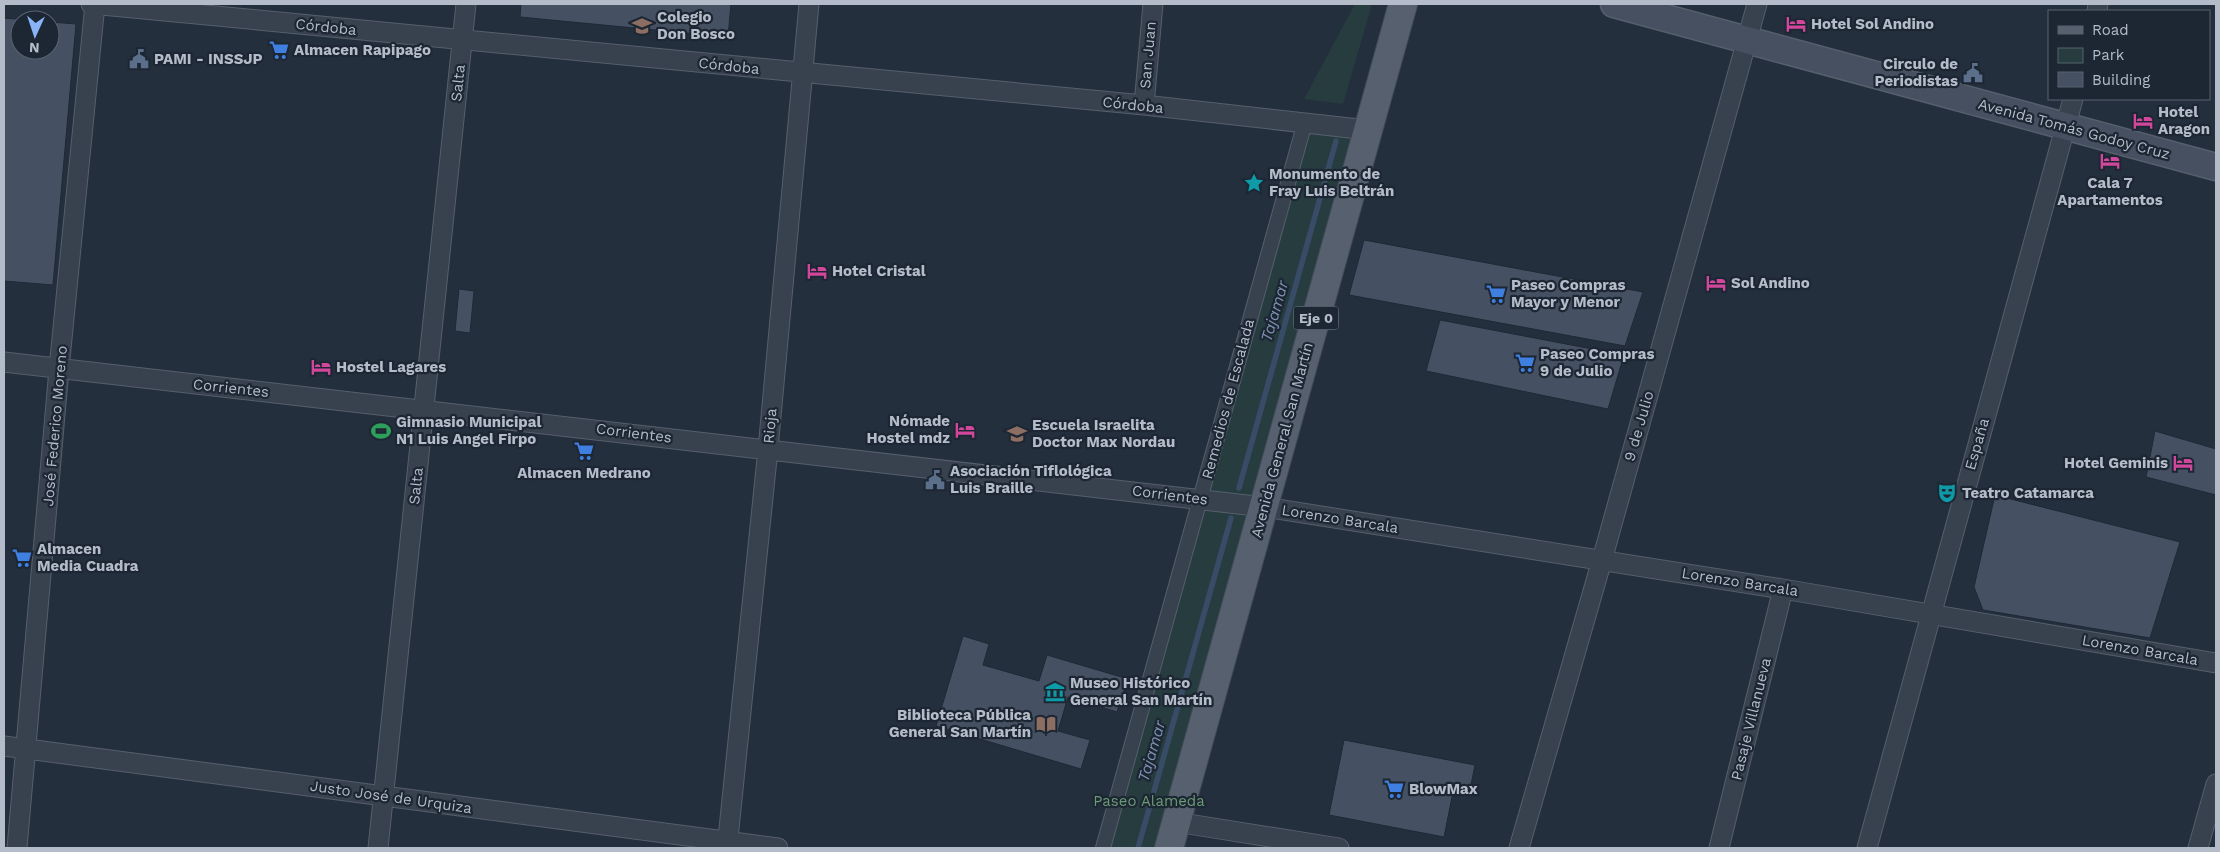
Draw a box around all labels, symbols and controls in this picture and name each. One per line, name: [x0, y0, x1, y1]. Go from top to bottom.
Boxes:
place label: Colegio Don Bosco: [657, 8, 735, 43]
north arrow: [10, 10, 60, 60]
legend: [2048, 10, 2210, 100]
hotel icon: Hotel Sol Andino: [1785, 13, 1807, 35]
street label: Córdoba: [294, 15, 358, 39]
school or university icon: Colegio Don Bosco: [631, 15, 653, 37]
place label: Hotel Sol Andino: [1811, 15, 1934, 33]
street label: San Juan: [1136, 21, 1160, 89]
text: Road: [2092, 21, 2129, 39]
supermarket icon: Almacen Rapipago: [268, 39, 290, 61]
text: N: [29, 40, 40, 56]
place label: Almacen Rapipago: [294, 41, 431, 59]
text: Park: [2092, 46, 2125, 64]
public building icon: PAMI - INSSJP: [128, 48, 150, 70]
place label: PAMI - INSSJP: [154, 50, 263, 68]
street label: Córdoba: [697, 54, 761, 78]
place label: Circulo de Periodistas: [1875, 55, 1958, 90]
public building icon: Circulo de Periodistas: [1962, 62, 1984, 84]
street label: Salta: [447, 63, 469, 102]
text: Building: [2092, 71, 2150, 89]
street label: Córdoba: [1101, 93, 1165, 117]
street label: Avenida Tomás Godoy Cruz: [1976, 95, 2172, 163]
place label: Hotel Aragon: [2158, 103, 2210, 138]
hotel icon: Hotel Aragon: [2132, 110, 2154, 132]
hotel icon: Cala 7 Apartamentos: [2099, 150, 2121, 172]
place label: Monumento de Fray Luis Beltrán: [1269, 165, 1394, 200]
place icon: Monumento de Fray Luis Beltrán: [1243, 172, 1265, 194]
place label: Cala 7 Apartamentos: [2057, 174, 2163, 209]
hotel icon: Hotel Cristal: [806, 260, 828, 282]
place label: Hotel Cristal: [832, 262, 926, 280]
hotel icon: Sol Andino: [1705, 272, 1727, 294]
place label: Sol Andino: [1731, 274, 1810, 292]
place label: Paseo Compras Mayor y Menor: [1511, 276, 1625, 311]
water label: Tajamar: [1257, 278, 1292, 344]
supermarket icon: Paseo Compras Mayor y Menor: [1485, 283, 1507, 305]
road number: Eje 0: [1294, 306, 1338, 330]
street label: Remedios de Escalada: [1198, 316, 1258, 481]
street label: Avenida General San Martín: [1247, 340, 1317, 540]
street label: José Federico Moreno: [39, 345, 71, 507]
place label: Paseo Compras 9 de Julio: [1540, 345, 1654, 380]
supermarket icon: Paseo Compras 9 de Julio: [1514, 352, 1536, 374]
hotel icon: Hostel Lagares: [310, 356, 332, 378]
place label: Hostel Lagares: [336, 358, 446, 376]
street label: Corrientes: [192, 375, 270, 401]
street label: 9 de Julio: [1620, 389, 1658, 463]
street label: Rioja: [759, 407, 781, 444]
place label: Nómade Hostel mdz: [866, 412, 950, 447]
place label: Gimnasio Municipal N1 Luis Angel Firpo: [396, 413, 541, 448]
street label: España: [1961, 415, 1993, 472]
place label: Escuela Israelita Doctor Max Nordau: [1032, 416, 1175, 451]
street label: Corrientes: [595, 419, 673, 447]
hotel icon: Nómade Hostel mdz: [954, 419, 976, 441]
sports icon: Gimnasio Municipal N1 Luis Angel Firpo: [370, 420, 392, 442]
school or university icon: Escuela Israelita Doctor Max Nordau: [1006, 423, 1028, 445]
supermarket icon: Almacen Medrano: [573, 440, 595, 462]
hotel icon: Hotel Geminis: [2172, 452, 2194, 474]
place label: Hotel Geminis: [2064, 454, 2168, 472]
place label: Asociación Tiflológica Luis Braille: [950, 462, 1112, 497]
place label: Almacen Medrano: [517, 464, 651, 482]
street label: Salta: [405, 466, 427, 505]
public building icon: Asociación Tiflológica Luis Braille: [924, 469, 946, 491]
street label: Corrientes: [1131, 481, 1209, 509]
theatre icon: Teatro Catamarca: [1936, 482, 1958, 504]
place label: Teatro Catamarca: [1962, 484, 2094, 502]
street label: Lorenzo Barcala: [1280, 501, 1400, 537]
place label: Almacen Media Cuadra: [37, 540, 139, 575]
supermarket icon: Almacen Media Cuadra: [11, 547, 33, 569]
street label: Lorenzo Barcala: [1680, 564, 1800, 600]
street label: Lorenzo Barcala: [2080, 631, 2200, 669]
street label: Pasaje Villanueva: [1727, 655, 1775, 782]
place label: Museo Histórico General San Martín: [1070, 674, 1212, 709]
museum icon: Museo Histórico General San Martín: [1044, 681, 1066, 703]
place label: Biblioteca Pública General San Martín: [889, 706, 1031, 741]
library icon: Biblioteca Pública General San Martín: [1035, 713, 1057, 735]
water label: Tajamar: [1134, 718, 1169, 784]
street label: Justo José de Urquiza: [309, 777, 474, 817]
supermarket icon: BlowMax: [1383, 778, 1405, 800]
place label: BlowMax: [1409, 780, 1478, 798]
park label: Paseo Alameda: [1093, 792, 1205, 810]

